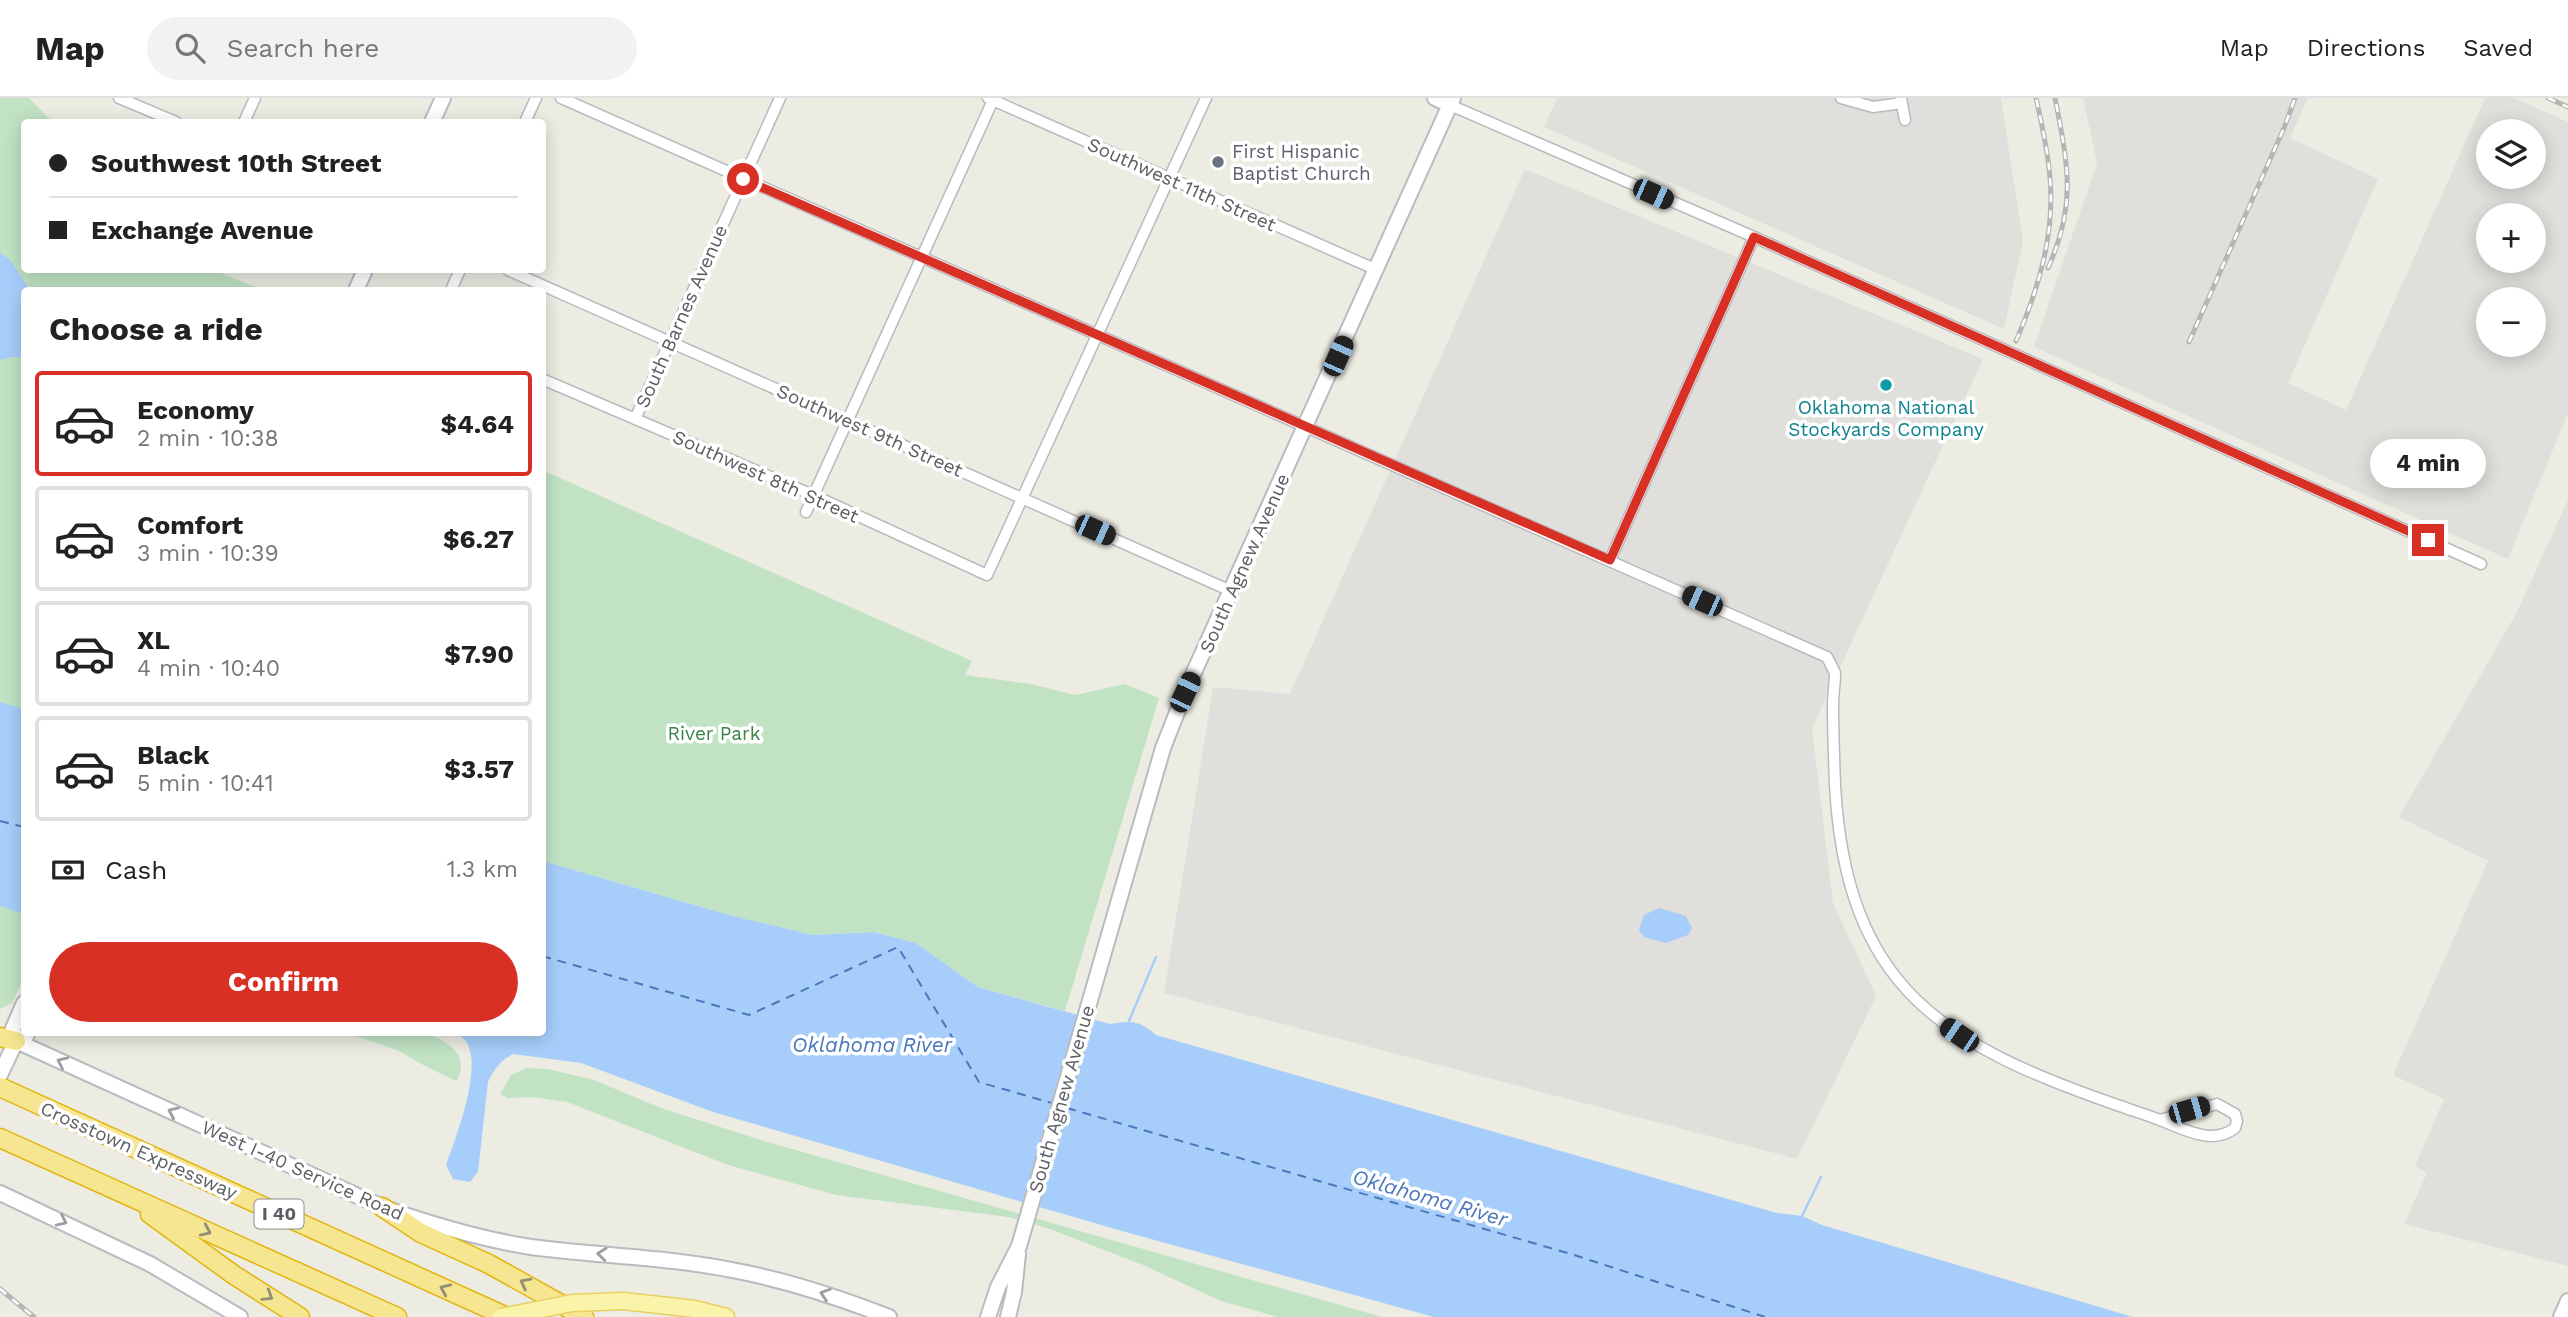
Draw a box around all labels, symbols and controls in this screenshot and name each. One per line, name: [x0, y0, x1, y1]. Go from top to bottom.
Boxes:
search box: [147, 17, 637, 80]
text: Map: [35, 29, 105, 68]
icon: search: [171, 29, 209, 67]
text: Search here: [227, 33, 379, 63]
text: Map: [2220, 34, 2269, 62]
text: Directions: [2307, 34, 2425, 62]
text: Saved: [2463, 34, 2533, 62]
map controls: [2476, 119, 2546, 357]
button: layers: [2476, 119, 2546, 189]
street label: Southwest 11th Street: [1084, 133, 1280, 236]
place label: First Hispanic Baptist Church: [1232, 140, 1371, 185]
text: Southwest 10th Street: [91, 148, 381, 178]
marker: First Hispanic Baptist Church: [1210, 154, 1226, 170]
route start: [727, 163, 759, 195]
car: [1630, 176, 1677, 212]
button: +: [2476, 203, 2546, 273]
text: Exchange Avenue: [91, 215, 314, 245]
street label: South Barnes Avenue: [631, 221, 732, 411]
button: −: [2476, 287, 2546, 357]
text: Choose a ride: [49, 310, 263, 348]
car: [1320, 333, 1357, 379]
marker: Oklahoma National Stockyards Company: [1878, 377, 1894, 393]
street label: Southwest 9th Street: [773, 379, 966, 482]
icon: car: [53, 392, 116, 455]
text: Economy: [137, 395, 254, 425]
place label: Oklahoma National Stockyards Company: [1788, 396, 1984, 441]
text: $4.64: [440, 409, 514, 439]
text: 2 min · 10:38: [137, 425, 279, 452]
street label: Southwest 8th Street: [669, 425, 862, 528]
callout: 4 min: [2370, 438, 2486, 488]
text: 4 min: [2396, 450, 2460, 477]
street label: South Agnew Avenue: [1194, 470, 1294, 657]
icon: car: [53, 507, 116, 570]
text: Comfort: [137, 510, 243, 540]
car: [1072, 512, 1119, 548]
text: $6.27: [443, 524, 514, 554]
route end: [2412, 524, 2444, 556]
text: 3 min · 10:39: [137, 540, 279, 567]
car: [1679, 583, 1726, 619]
icon: car: [53, 622, 116, 685]
text: XL: [137, 625, 170, 655]
text: $7.90: [444, 639, 514, 669]
text: 4 min · 10:40: [137, 655, 280, 682]
car: [1167, 669, 1204, 715]
park label: River Park: [667, 722, 761, 745]
icon: car: [53, 737, 116, 800]
text: Black: [137, 740, 209, 770]
text: $3.57: [444, 754, 514, 784]
text: 5 min · 10:41: [137, 770, 274, 797]
icon: cash: [49, 851, 87, 889]
text: Cash: [105, 855, 167, 885]
text: 1.3 km: [447, 856, 518, 883]
button: Confirm: [49, 942, 518, 1022]
street label: South Agnew Avenue: [1024, 1003, 1099, 1196]
car: [1936, 1015, 1983, 1055]
water label: Oklahoma River: [792, 1032, 953, 1057]
one-way arrow: [57, 1057, 70, 1071]
car: [2166, 1094, 2213, 1126]
street label: Crosstown Expressway: [37, 1097, 241, 1204]
one-way arrow: [168, 1106, 180, 1120]
street label: West I-40 Service Road: [198, 1116, 407, 1225]
water label: Oklahoma River: [1350, 1163, 1511, 1232]
road number: I 40: [254, 1199, 304, 1228]
one-way arrow: [55, 1213, 67, 1227]
one-way arrow: [199, 1222, 211, 1236]
one-way arrow: [596, 1247, 607, 1262]
one-way arrow: [519, 1278, 532, 1291]
one-way arrow: [440, 1283, 452, 1297]
one-way arrow: [260, 1287, 273, 1300]
one-way arrow: [819, 1288, 832, 1302]

